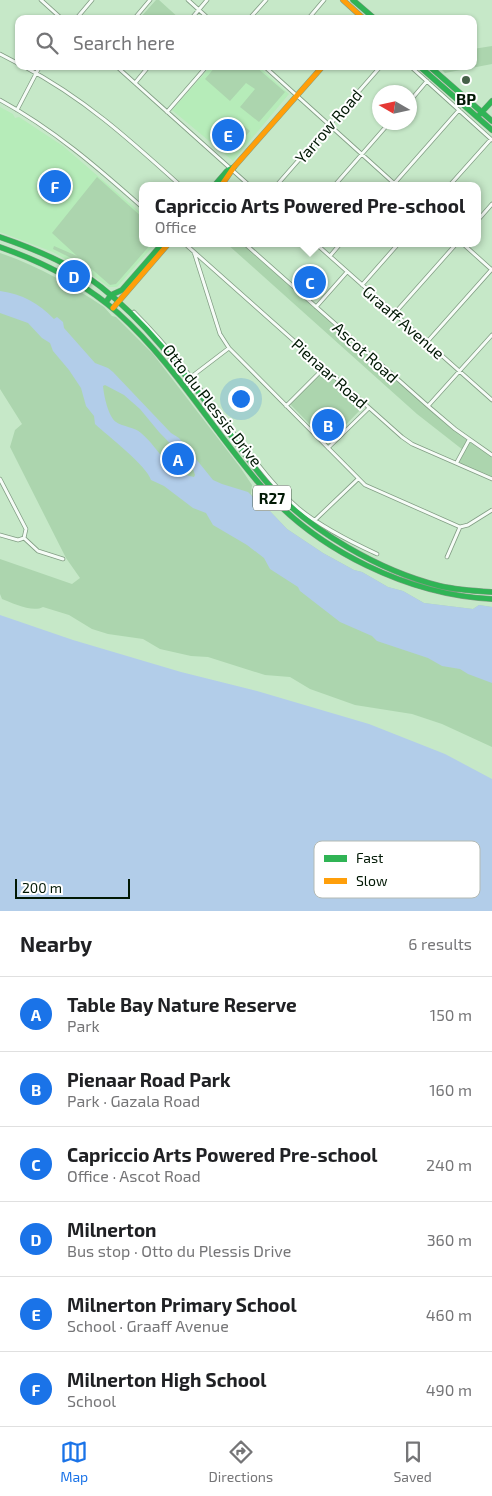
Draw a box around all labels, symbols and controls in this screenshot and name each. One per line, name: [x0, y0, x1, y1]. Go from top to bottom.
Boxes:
search box: [15, 15, 477, 70]
icon: search: [33, 29, 61, 57]
text: Search here: [73, 31, 175, 54]
marker: BP: [460, 74, 472, 86]
street label: Yarrow Road: [291, 85, 365, 167]
north arrow: [372, 85, 417, 130]
place label: BP: [456, 89, 476, 108]
pin: E: [212, 116, 244, 154]
pin: F: [39, 167, 71, 205]
popup: [139, 182, 481, 247]
text: Capriccio Arts Powered Pre-school: [155, 194, 465, 217]
text: Office: [155, 217, 197, 236]
pin: D: [58, 257, 90, 295]
pin: C: [294, 263, 326, 301]
street label: Graaff Avenue: [359, 281, 449, 363]
street label: Ascot Road: [329, 318, 403, 386]
street label: Pienaar Road: [288, 334, 372, 412]
street label: Otto du Plessis Drive: [159, 340, 267, 470]
your location: [228, 386, 254, 412]
pin: B: [312, 406, 344, 444]
pin: A: [162, 440, 194, 478]
road number: R27: [253, 486, 291, 510]
legend: [314, 841, 480, 898]
text: Fast: [356, 849, 383, 866]
text: Slow: [356, 872, 388, 889]
scale bar: [15, 876, 130, 899]
text: 200 m: [22, 879, 62, 896]
text: Nearby: [20, 931, 92, 956]
text: 6 results: [408, 934, 472, 953]
text: Table Bay Nature Reserve: [67, 993, 297, 1016]
text: A: [31, 1005, 41, 1024]
text: 150 m: [430, 1005, 472, 1024]
text: Park: [67, 1016, 100, 1035]
text: Pienaar Road Park: [67, 1068, 231, 1091]
text: B: [31, 1080, 41, 1099]
text: 160 m: [429, 1080, 472, 1099]
text: Park · Gazala Road: [67, 1091, 200, 1110]
text: Capriccio Arts Powered Pre-school: [67, 1143, 377, 1166]
text: C: [31, 1155, 41, 1174]
text: 240 m: [426, 1155, 472, 1174]
text: Office · Ascot Road: [67, 1166, 201, 1185]
text: Milnerton: [67, 1218, 157, 1241]
text: D: [31, 1230, 41, 1249]
text: 360 m: [427, 1230, 472, 1249]
text: Bus stop · Otto du Plessis Drive: [67, 1241, 291, 1260]
text: Milnerton Primary School: [67, 1293, 297, 1316]
text: E: [31, 1305, 41, 1324]
text: 460 m: [426, 1305, 472, 1324]
text: School · Graaff Avenue: [67, 1316, 229, 1335]
text: Milnerton High School: [67, 1368, 266, 1391]
text: F: [32, 1380, 40, 1399]
text: 490 m: [426, 1380, 472, 1399]
text: School: [67, 1391, 116, 1410]
tab: Map: [60, 1438, 88, 1485]
tab: Directions: [209, 1438, 273, 1485]
tab: Saved: [393, 1438, 432, 1485]

